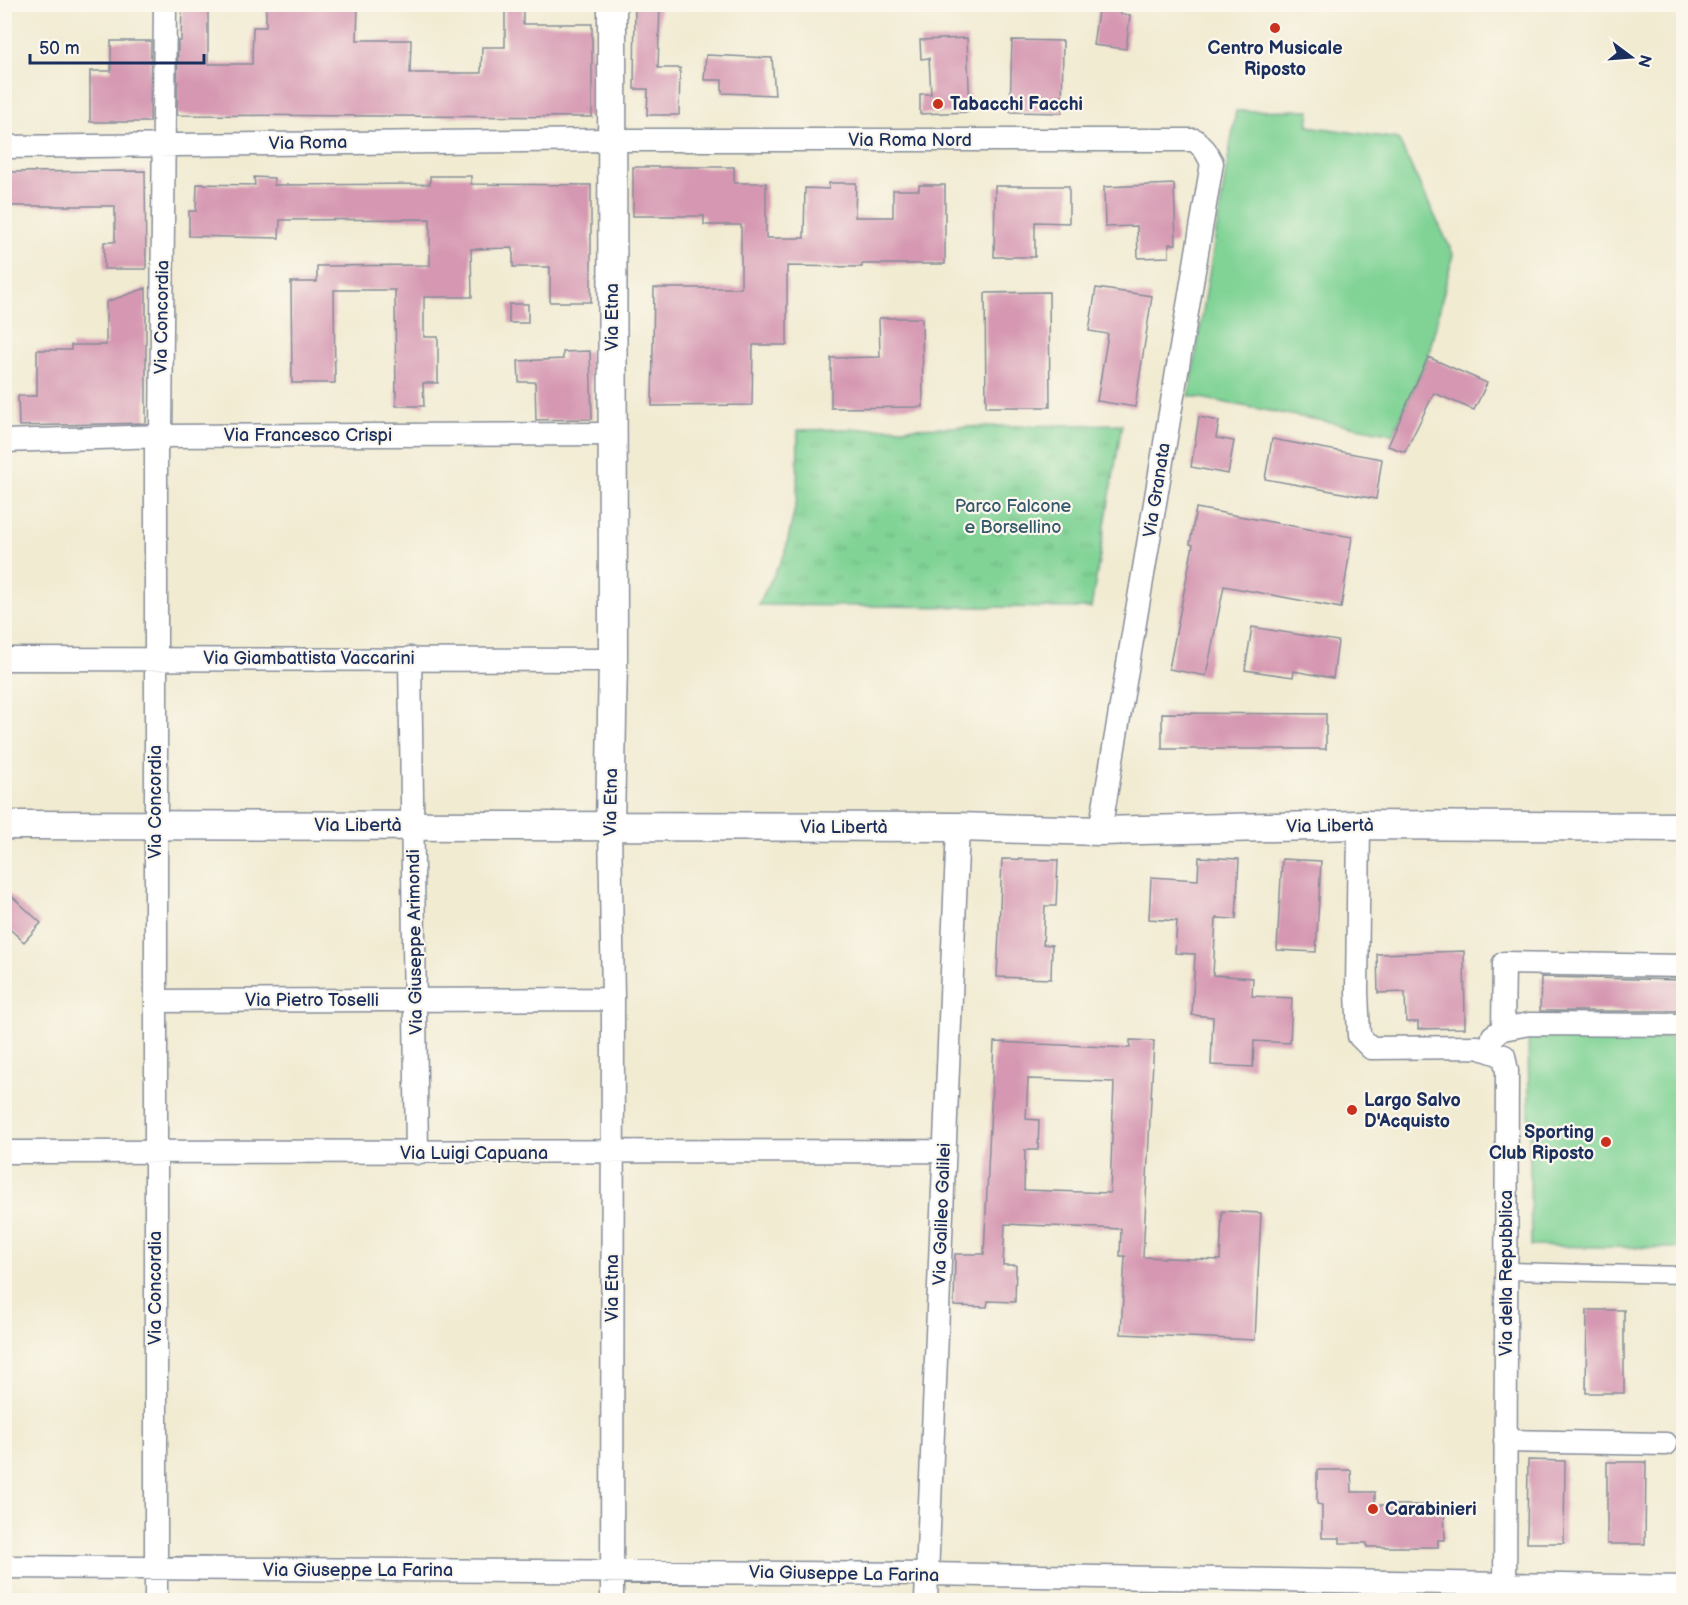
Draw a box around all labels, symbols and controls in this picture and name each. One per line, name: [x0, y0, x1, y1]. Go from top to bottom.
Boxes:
marker: Centro Musicale Riposto: [1268, 21, 1282, 35]
scale bar: [30, 27, 204, 65]
north arrow: [1601, 27, 1661, 87]
text: 50 m: [39, 38, 80, 59]
place label: Centro Musicale Riposto: [1208, 38, 1342, 80]
text: N: [1633, 52, 1655, 69]
place label: Tabacchi Facchi: [950, 94, 1083, 115]
marker: Tabacchi Facchi: [931, 97, 945, 111]
street label: Via Roma Nord: [848, 130, 972, 151]
street label: Via Roma: [269, 132, 347, 154]
street label: Via Concordia: [151, 260, 173, 374]
street label: Via Etna: [602, 283, 623, 351]
street label: Via Francesco Crispi: [224, 425, 392, 446]
street label: Via Granata: [1139, 441, 1175, 539]
park label: Parco Falcone e Borsellino: [955, 496, 1072, 538]
street label: Via Giambattista Vaccarini: [203, 648, 415, 669]
street label: Via Concordia: [145, 745, 166, 859]
street label: Via Etna: [600, 768, 622, 836]
street label: Via Libertà: [314, 815, 402, 836]
street label: Via Libertà: [1286, 815, 1374, 837]
street label: Via Libertà: [800, 817, 888, 838]
street label: Via Giuseppe Arimondi: [403, 849, 427, 1035]
street label: Via Pietro Toselli: [245, 990, 379, 1011]
place label: Largo Salvo D'Acquisto: [1364, 1090, 1461, 1132]
marker: Largo Salvo D'Acquisto: [1345, 1103, 1359, 1117]
place label: Sporting Club Riposto: [1489, 1122, 1594, 1164]
marker: Sporting Club Riposto: [1599, 1135, 1613, 1149]
street label: Via Galileo Galilei: [929, 1142, 955, 1286]
street label: Via Luigi Capuana: [400, 1143, 548, 1164]
street label: Via della Repubblica: [1496, 1190, 1517, 1356]
street label: Via Concordia: [145, 1231, 166, 1345]
street label: Via Etna: [602, 1254, 623, 1322]
place label: Carabinieri: [1385, 1499, 1477, 1520]
marker: Carabinieri: [1366, 1502, 1380, 1516]
street label: Via Giuseppe La Farina: [263, 1560, 453, 1581]
street label: Via Giuseppe La Farina: [749, 1562, 939, 1586]

